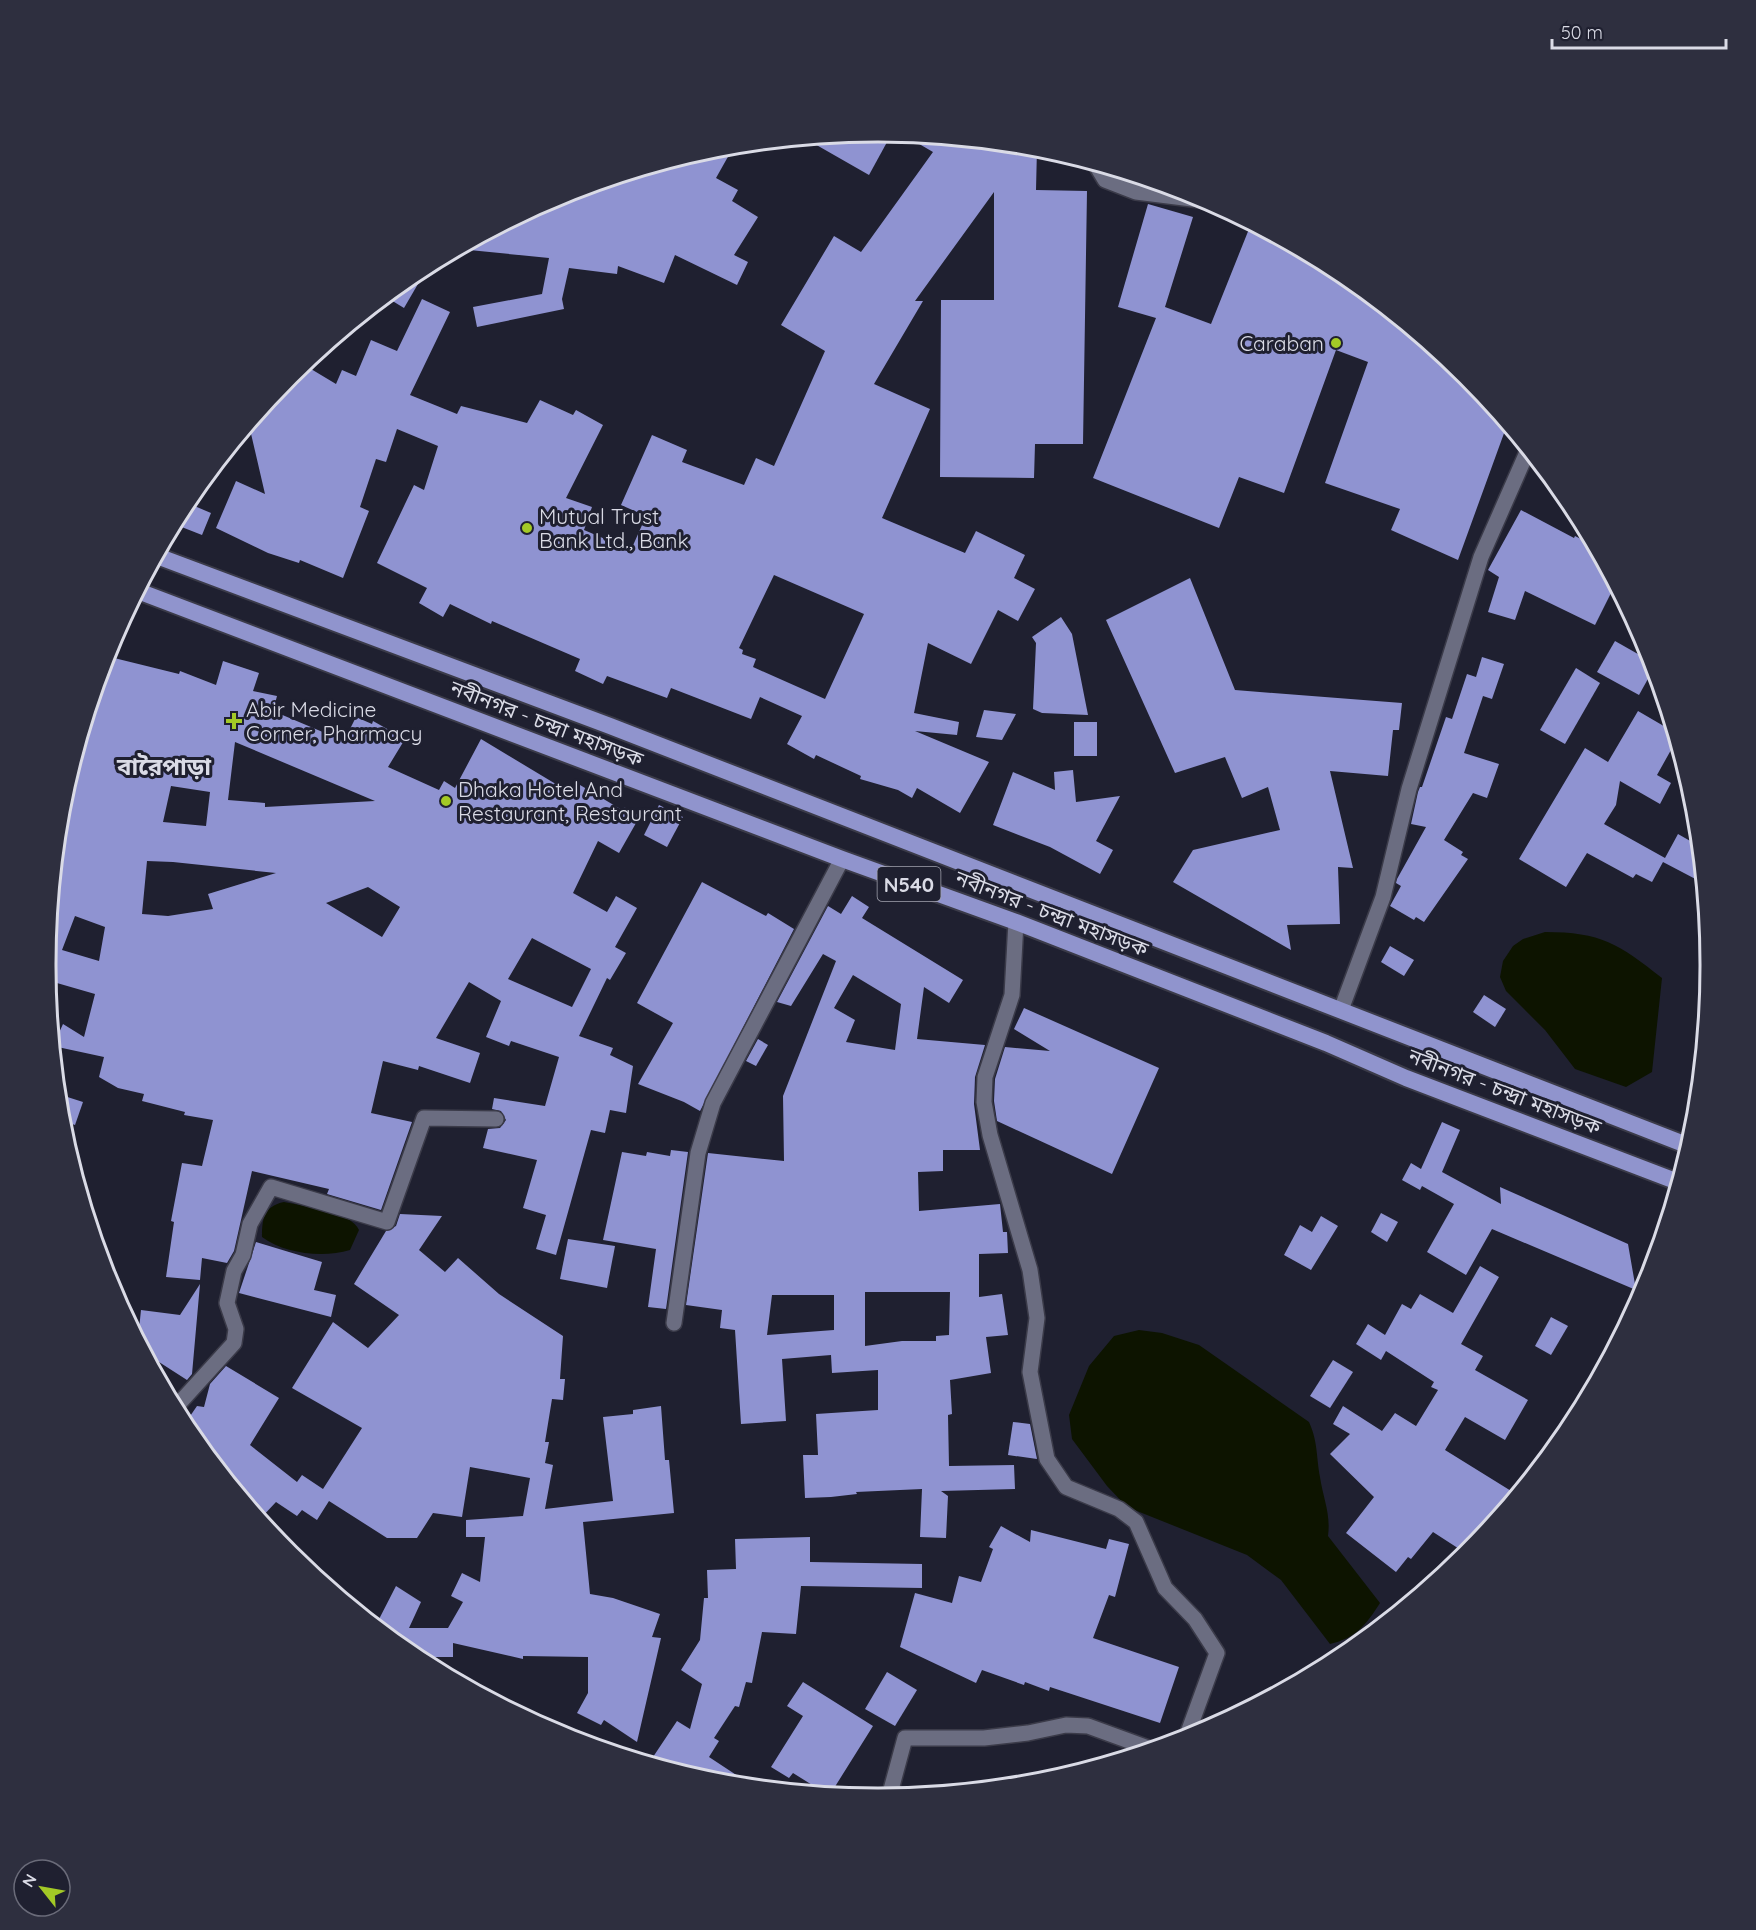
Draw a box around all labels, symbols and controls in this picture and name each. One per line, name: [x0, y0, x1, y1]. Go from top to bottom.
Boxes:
scale bar: [1552, 12, 1726, 50]
text: 50 m: [1561, 21, 1603, 44]
place label: Caraban: [1239, 330, 1324, 356]
marker: Caraban: [1329, 336, 1343, 350]
place label: Mutual Trust Bank Ltd., Bank: [539, 503, 689, 553]
marker: Mutual Trust Bank Ltd., Bank: [520, 521, 534, 535]
street label: নবীনগর - চন্দ্রা মহাসড়ক: [446, 674, 648, 772]
place label: Abir Medicine Corner, Pharmacy: [246, 696, 422, 746]
marker: Abir Medicine Corner, Pharmacy: [227, 714, 241, 728]
district label: বারৈপাড়া: [116, 751, 212, 781]
place label: Dhaka Hotel And Restaurant, Restaurant: [458, 776, 682, 826]
marker: Dhaka Hotel And Restaurant, Restaurant: [439, 794, 453, 808]
street label: নবীনগর - চন্দ্রা মহাসড়ক: [951, 864, 1153, 962]
road number: N540: [878, 867, 940, 901]
street label: নবীনগর - চন্দ্রা মহাসড়ক: [1404, 1042, 1606, 1140]
north arrow: [12, 1858, 72, 1918]
text: N: [18, 1870, 41, 1890]

